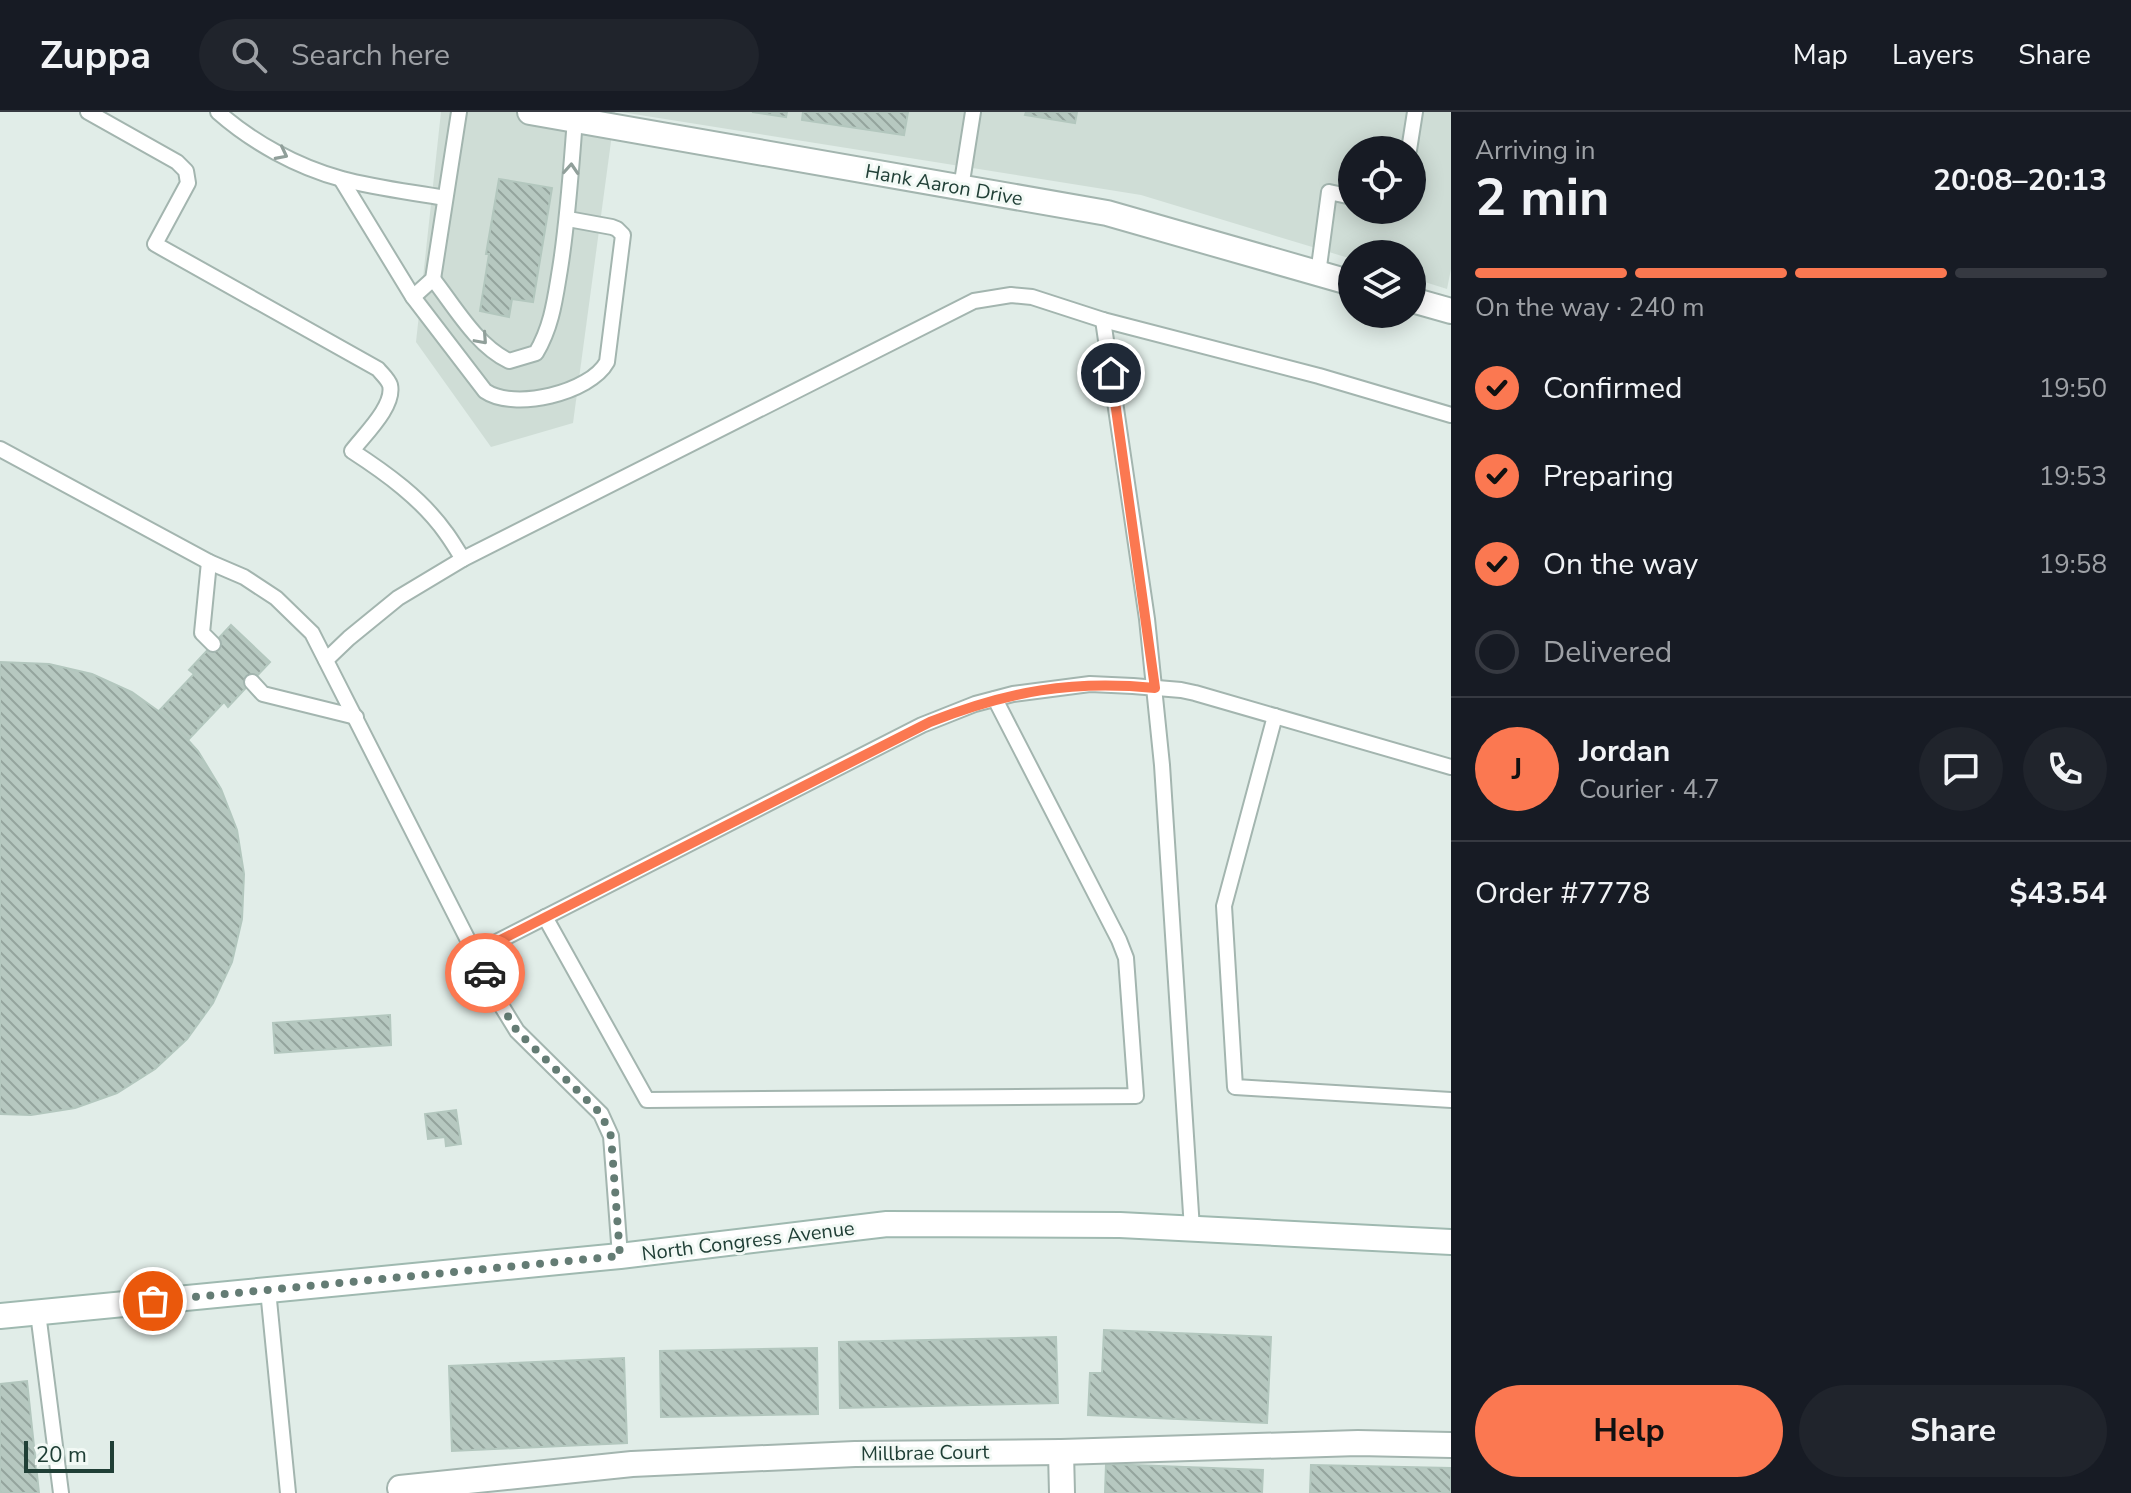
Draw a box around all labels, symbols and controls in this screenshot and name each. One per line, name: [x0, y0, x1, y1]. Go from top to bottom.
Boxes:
search box: [199, 19, 759, 91]
text: Zuppa: [40, 30, 151, 81]
icon: search: [227, 33, 271, 77]
text: Search here: [291, 35, 450, 76]
text: Map: [1793, 36, 1848, 74]
text: Layers: [1892, 36, 1974, 74]
text: Share: [2018, 36, 2091, 74]
text: Arriving in: [1475, 133, 1596, 168]
map controls: [1338, 136, 1426, 328]
button: locate: [1338, 136, 1426, 224]
one-way arrow: [274, 145, 289, 160]
street label: Hank Aaron Drive: [863, 158, 1025, 212]
text: 20:08–20:13: [1933, 160, 2107, 201]
one-way arrow: [562, 162, 579, 175]
text: 2 min: [1475, 162, 1610, 233]
button: layers: [1338, 240, 1426, 328]
text: On the way · 240 m: [1475, 290, 1704, 325]
one-way arrow: [472, 330, 487, 345]
pin: [1077, 339, 1145, 407]
icon: home: [1089, 351, 1133, 395]
icon: check: [1475, 366, 1519, 410]
text: Confirmed: [1543, 368, 1683, 409]
text: 19:50: [2039, 371, 2107, 406]
icon: check: [1475, 454, 1519, 498]
text: Preparing: [1543, 456, 1674, 497]
text: 19:53: [2039, 459, 2107, 494]
icon: check: [1475, 542, 1519, 586]
text: On the way: [1543, 544, 1698, 585]
text: 19:58: [2039, 547, 2107, 582]
text: Delivered: [1543, 632, 1672, 673]
button: chat: [1919, 727, 2003, 811]
button: phone: [2023, 727, 2107, 811]
text: Jordan: [1579, 731, 1670, 772]
text: J: [1512, 749, 1522, 790]
text: Courier · 4.7: [1579, 772, 1720, 807]
text: Order #7778: [1475, 873, 1650, 914]
text: $43.54: [2010, 873, 2107, 914]
courier: [445, 933, 525, 1013]
icon: car: [463, 951, 507, 995]
street label: North Congress Avenue: [640, 1215, 856, 1267]
pin: [119, 1267, 187, 1335]
icon: bag: [131, 1279, 175, 1323]
button: Help: [1475, 1385, 1783, 1477]
button: Share: [1799, 1385, 2107, 1477]
scale bar: [24, 1437, 114, 1473]
street label: Millbrae Court: [861, 1438, 990, 1468]
text: 20 m: [36, 1440, 87, 1470]

